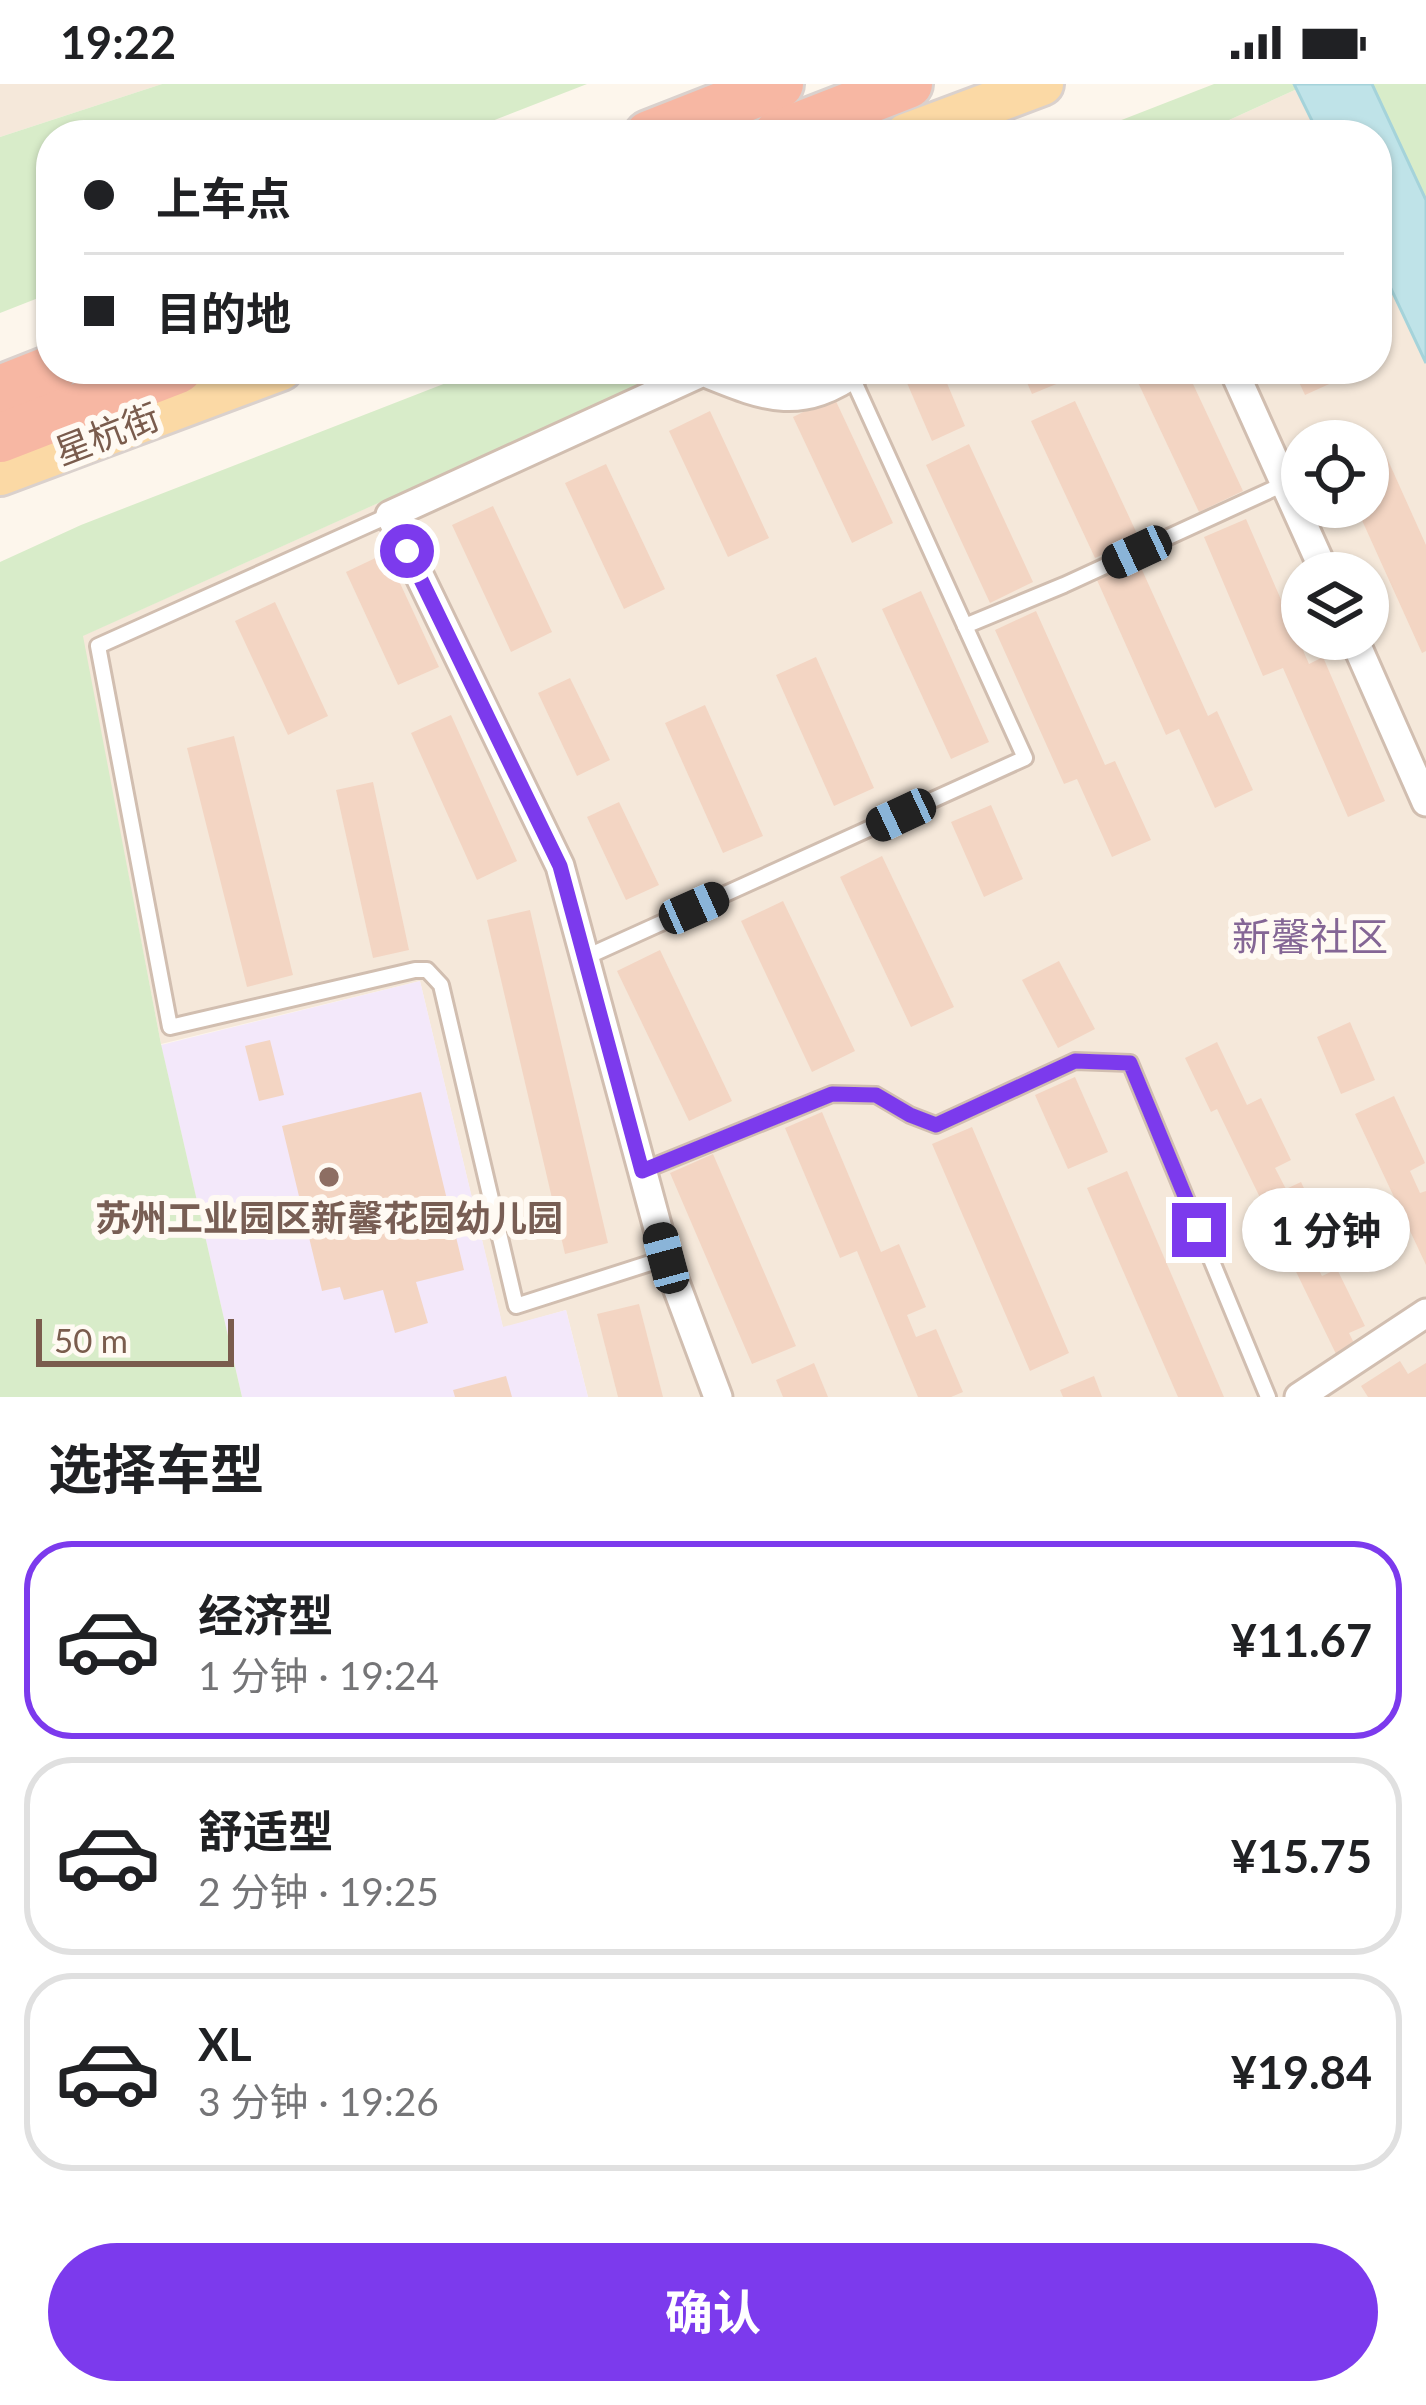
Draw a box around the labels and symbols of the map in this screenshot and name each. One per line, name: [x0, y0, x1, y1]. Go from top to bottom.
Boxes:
street label: 星杭街: [48, 393, 165, 473]
car: [1097, 520, 1177, 584]
route start: [380, 524, 434, 578]
car: [861, 783, 941, 847]
car: [654, 877, 734, 939]
district label: 新馨社区: [1232, 913, 1388, 959]
marker: 苏州工业园区新馨花园幼儿园: [316, 1164, 342, 1190]
callout: 1 分钟: [1241, 1188, 1409, 1272]
place label: 苏州工业园区新馨花园幼儿园: [95, 1195, 563, 1239]
route end: [1172, 1203, 1226, 1257]
car: [639, 1219, 693, 1297]
scale bar: [36, 1313, 234, 1366]

